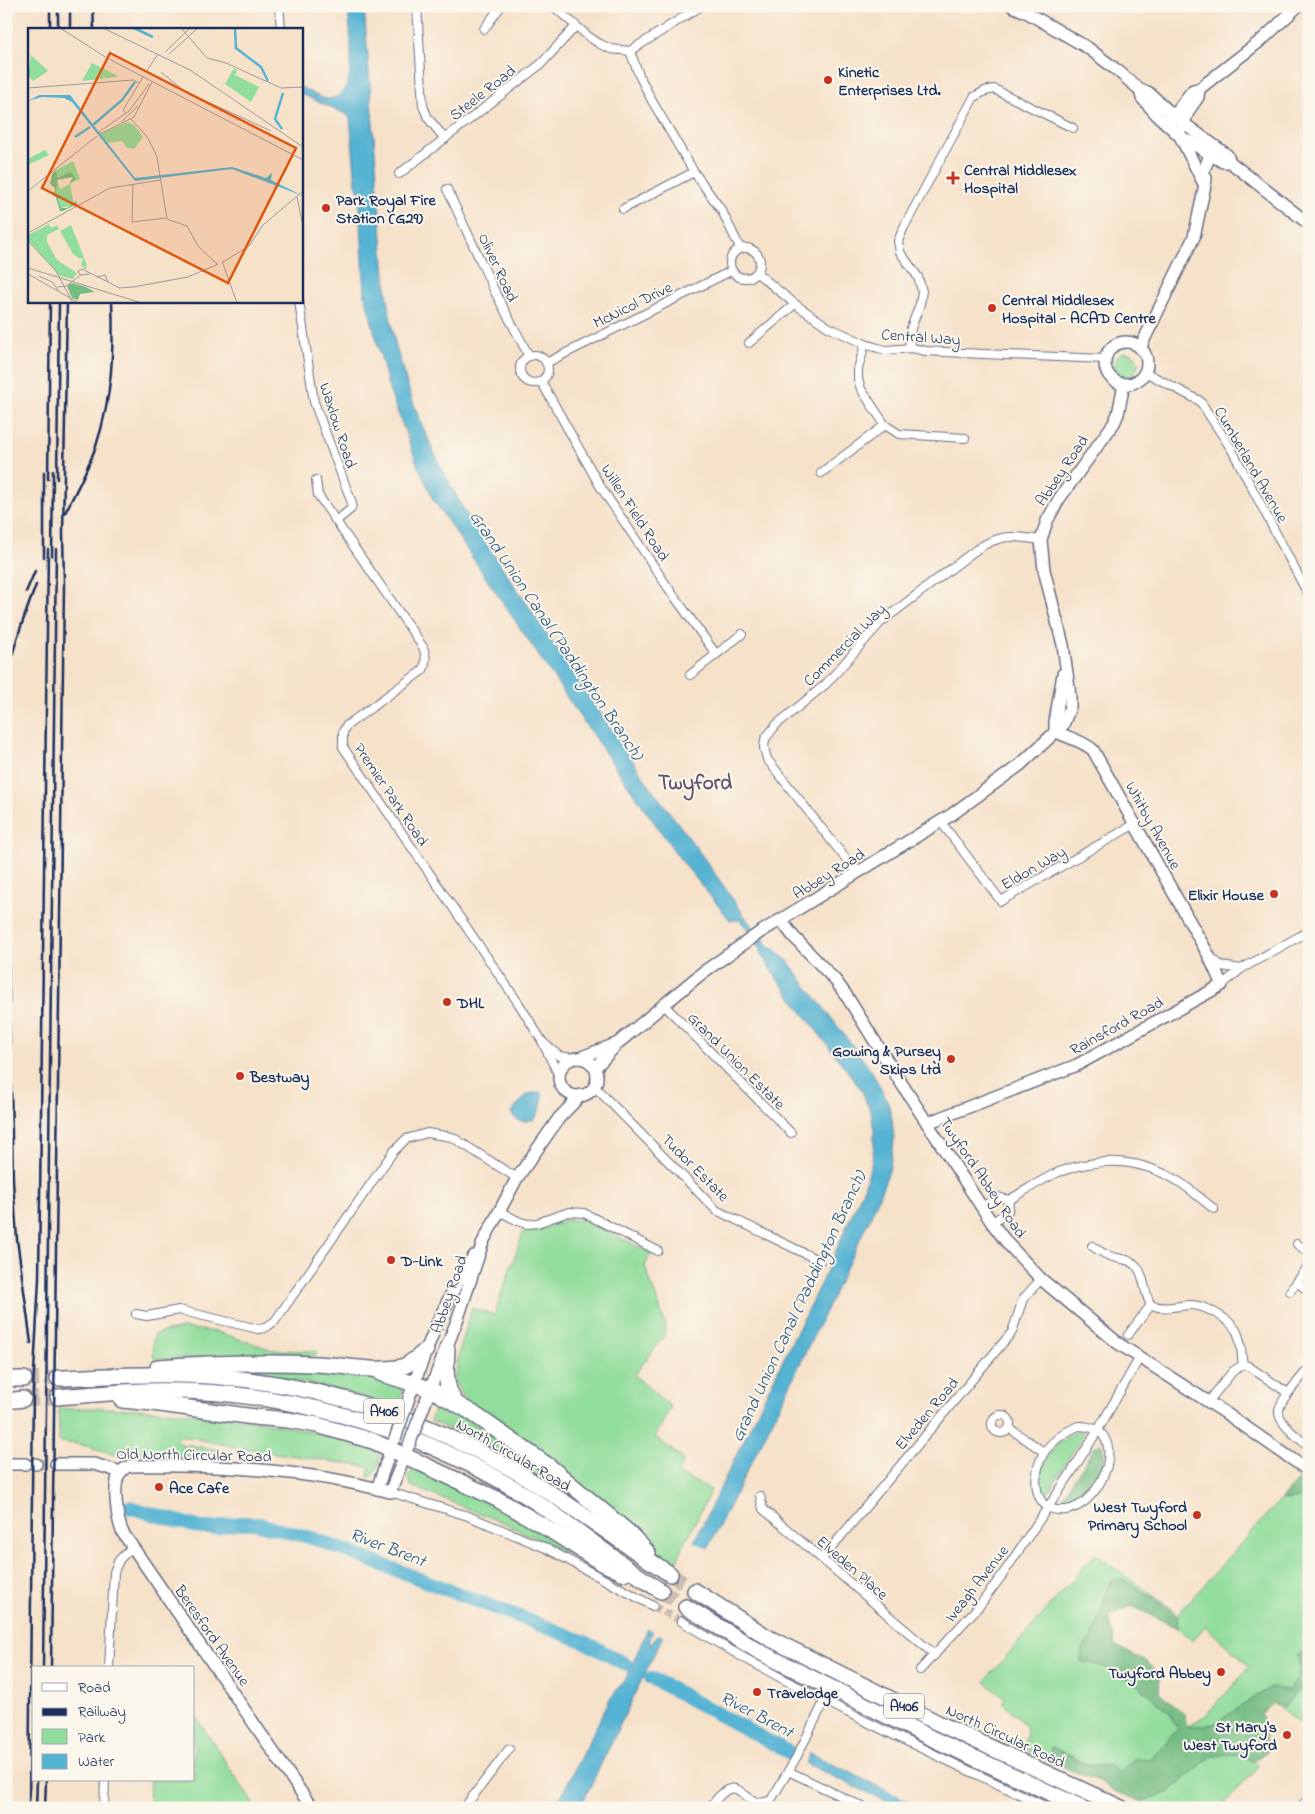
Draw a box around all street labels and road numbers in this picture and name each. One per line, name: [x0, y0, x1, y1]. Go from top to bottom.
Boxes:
street label: Steele Road: [445, 60, 522, 127]
street label: Oliver Road: [471, 229, 524, 306]
street label: McNicol Drive: [589, 276, 677, 335]
street label: Central Way: [880, 323, 961, 353]
street label: Waxlow Road: [312, 380, 362, 471]
street label: Cumberland Avenue: [1207, 402, 1294, 528]
street label: Abbey Road: [1030, 431, 1095, 511]
street label: Willen Field Road: [594, 460, 675, 566]
street label: Commercial Way: [798, 598, 893, 693]
street label: Premier Park Road: [347, 739, 434, 851]
street label: Whitby Avenue: [1118, 778, 1187, 875]
street label: Eldon Way: [997, 840, 1071, 897]
street label: Abbey Road: [788, 843, 870, 906]
street label: Rainsford Road: [1066, 991, 1168, 1062]
street label: Grand Union Estate: [681, 1007, 791, 1116]
street label: Twyford Abbey Road: [933, 1113, 1032, 1243]
street label: Tudor Estate: [655, 1129, 735, 1209]
street label: Abbey Road: [425, 1252, 474, 1337]
street label: Elveden Road: [890, 1372, 965, 1456]
road number: A406: [364, 1398, 404, 1424]
street label: North Circular Road: [451, 1413, 575, 1498]
street label: Old North Circular Road: [116, 1443, 272, 1469]
street label: Elveden Place: [811, 1531, 893, 1607]
street label: Iveagh Avenue: [940, 1540, 1016, 1628]
street label: Beresford Avenue: [167, 1580, 256, 1692]
road number: A406: [884, 1694, 924, 1718]
street label: North Circular Road: [942, 1699, 1069, 1775]

